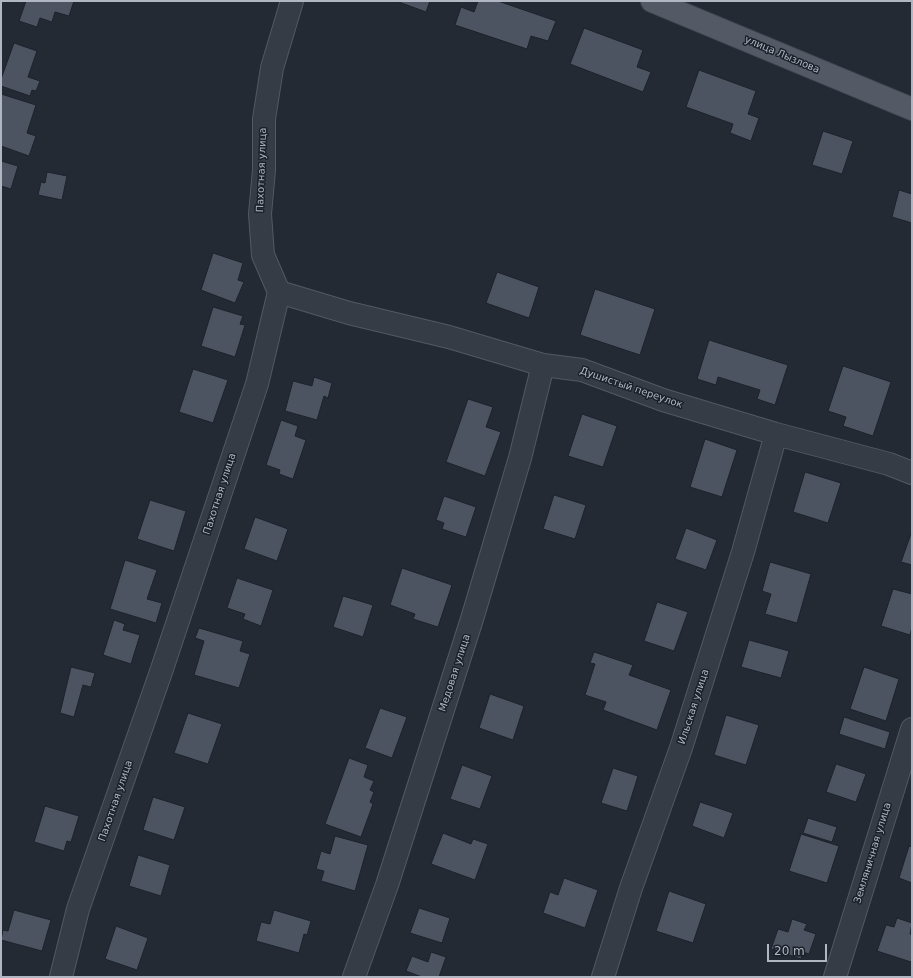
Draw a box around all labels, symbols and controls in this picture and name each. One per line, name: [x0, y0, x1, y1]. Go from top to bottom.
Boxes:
street label: улица Лызлова: [743, 34, 821, 76]
street label: Пахотная улица: [255, 127, 269, 213]
street label: Душистый переулок: [578, 365, 684, 411]
street label: Пахотная улица: [201, 452, 239, 536]
street label: Медовая улица: [437, 633, 473, 713]
street label: Ильская улица: [676, 668, 712, 746]
street label: Пахотная улица: [96, 759, 136, 843]
street label: Земляничная улица: [852, 801, 894, 905]
scale bar: [769, 936, 829, 962]
text: 20 m: [774, 944, 805, 958]

